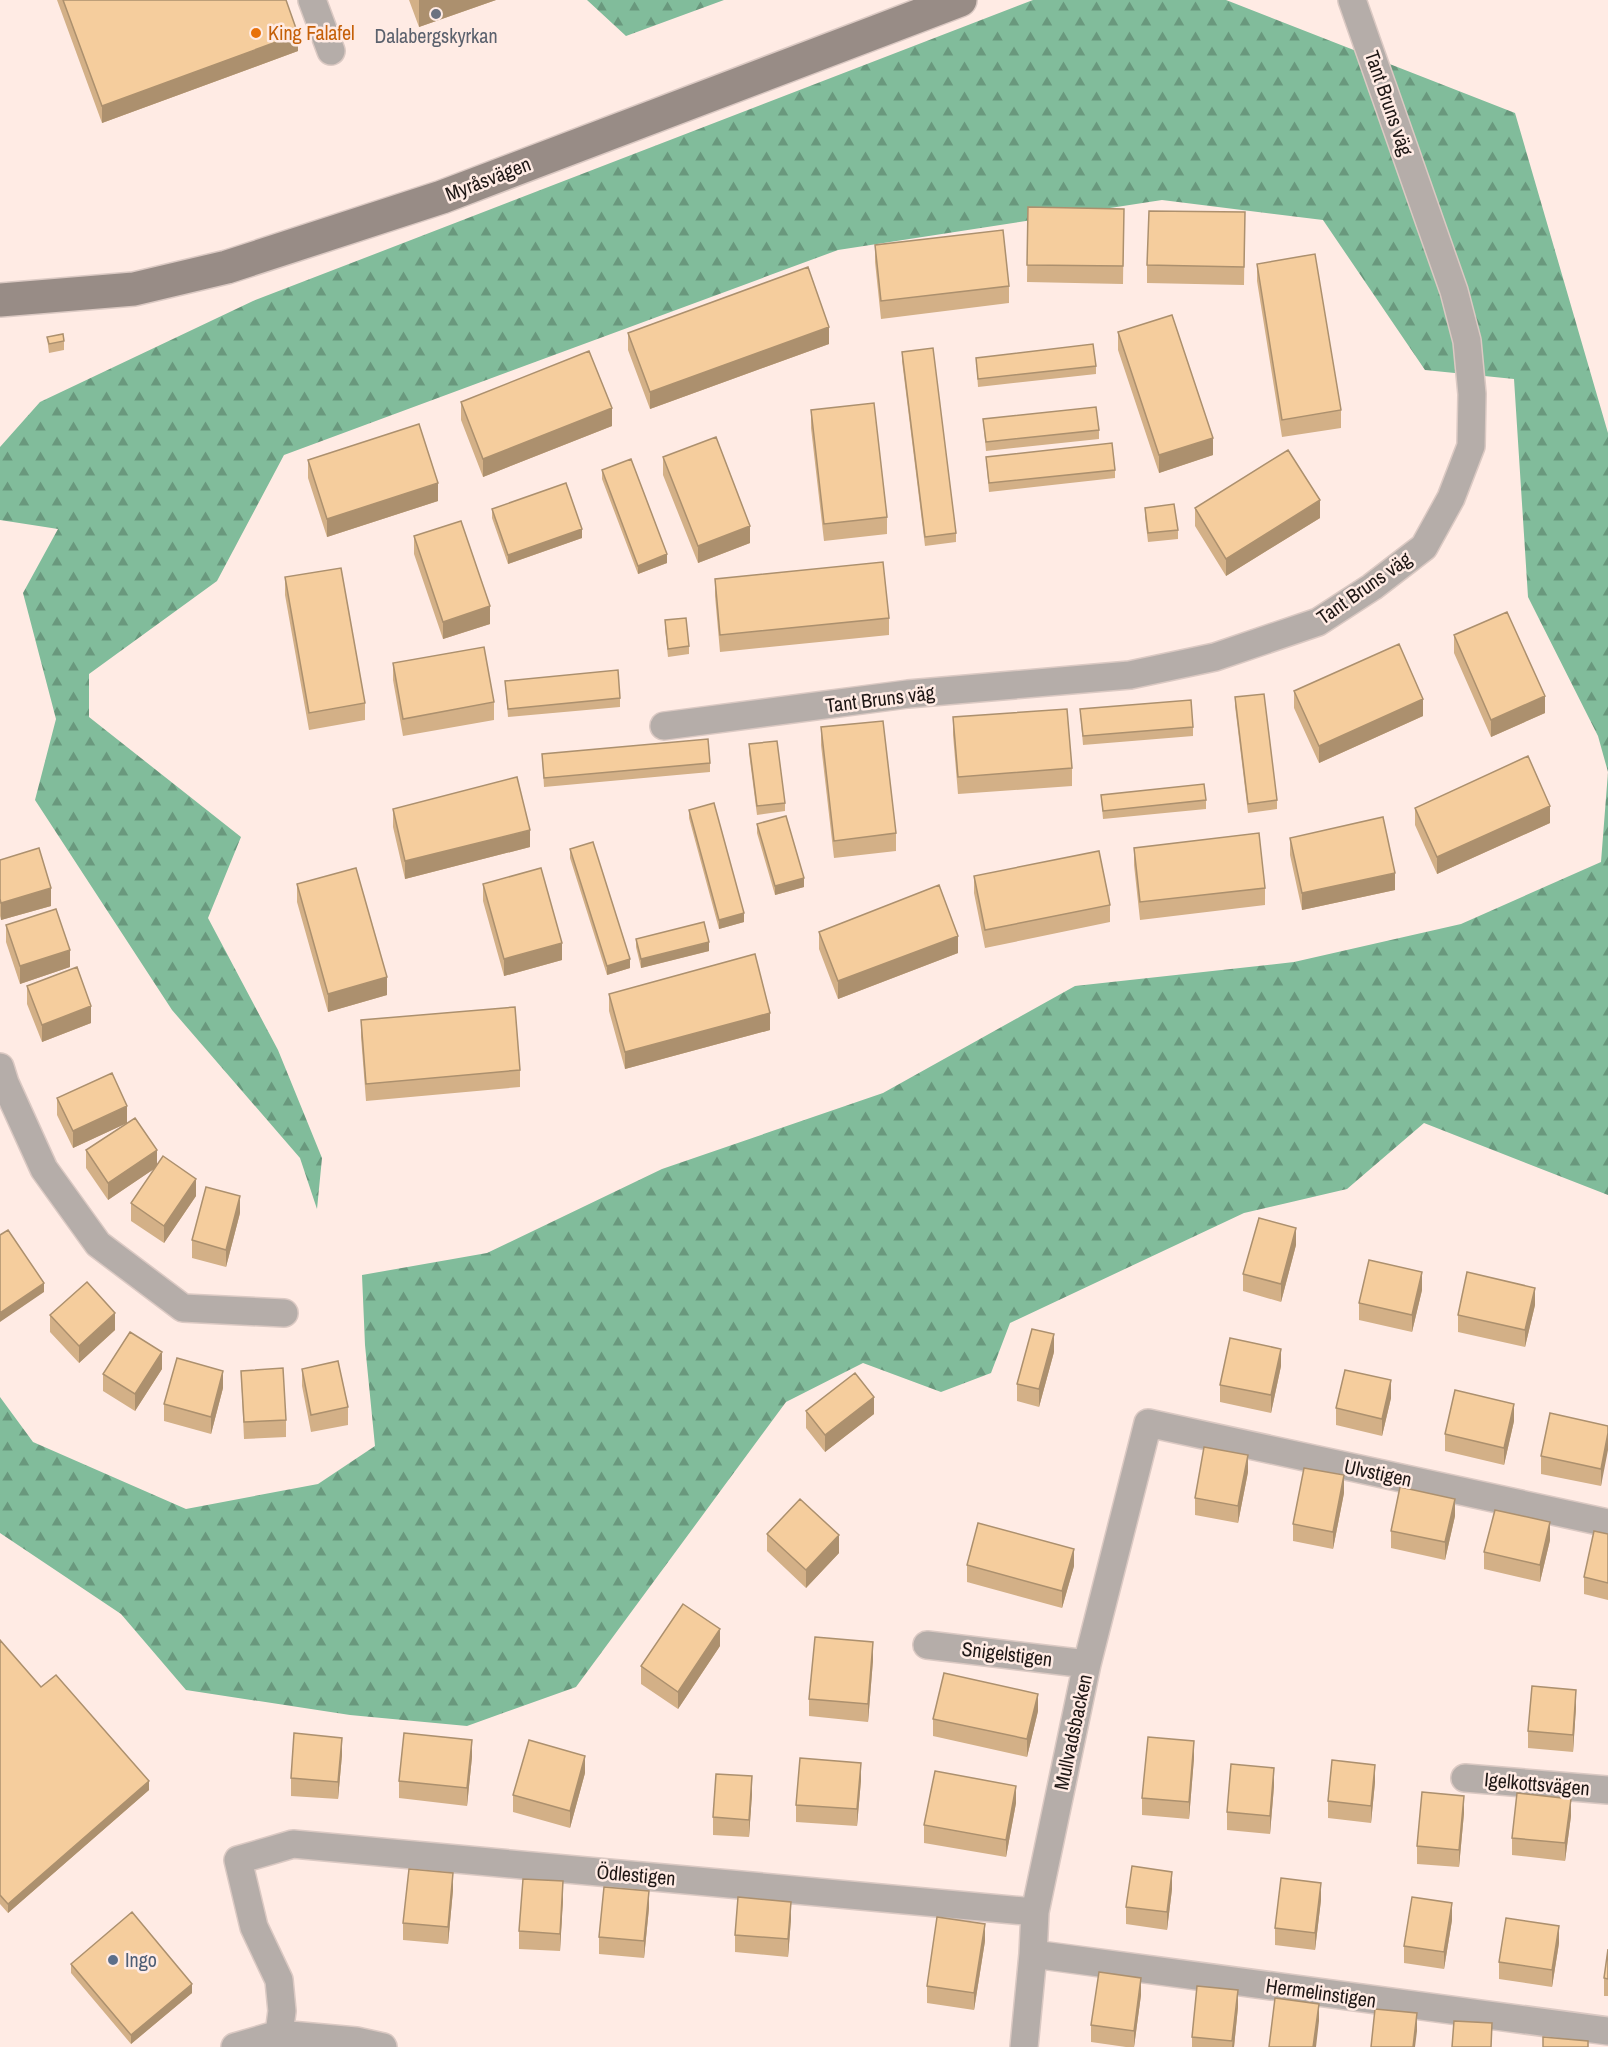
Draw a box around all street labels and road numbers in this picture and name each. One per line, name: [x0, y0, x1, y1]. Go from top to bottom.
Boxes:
street label: Tant Bruns väg: [1359, 47, 1420, 159]
street label: Myråsvägen: [441, 150, 534, 207]
street label: Tant Bruns väg: [1311, 545, 1416, 630]
street label: Tant Bruns väg: [824, 678, 936, 719]
street label: Ulvstigen: [1342, 1452, 1414, 1493]
street label: Snigelstigen: [960, 1635, 1054, 1672]
street label: Mullvadsbacken: [1047, 1672, 1098, 1792]
street label: Igelkottsvägen: [1483, 1765, 1591, 1802]
street label: Ödlestigen: [595, 1858, 677, 1891]
street label: Hermelinstigen: [1264, 1971, 1378, 2014]

